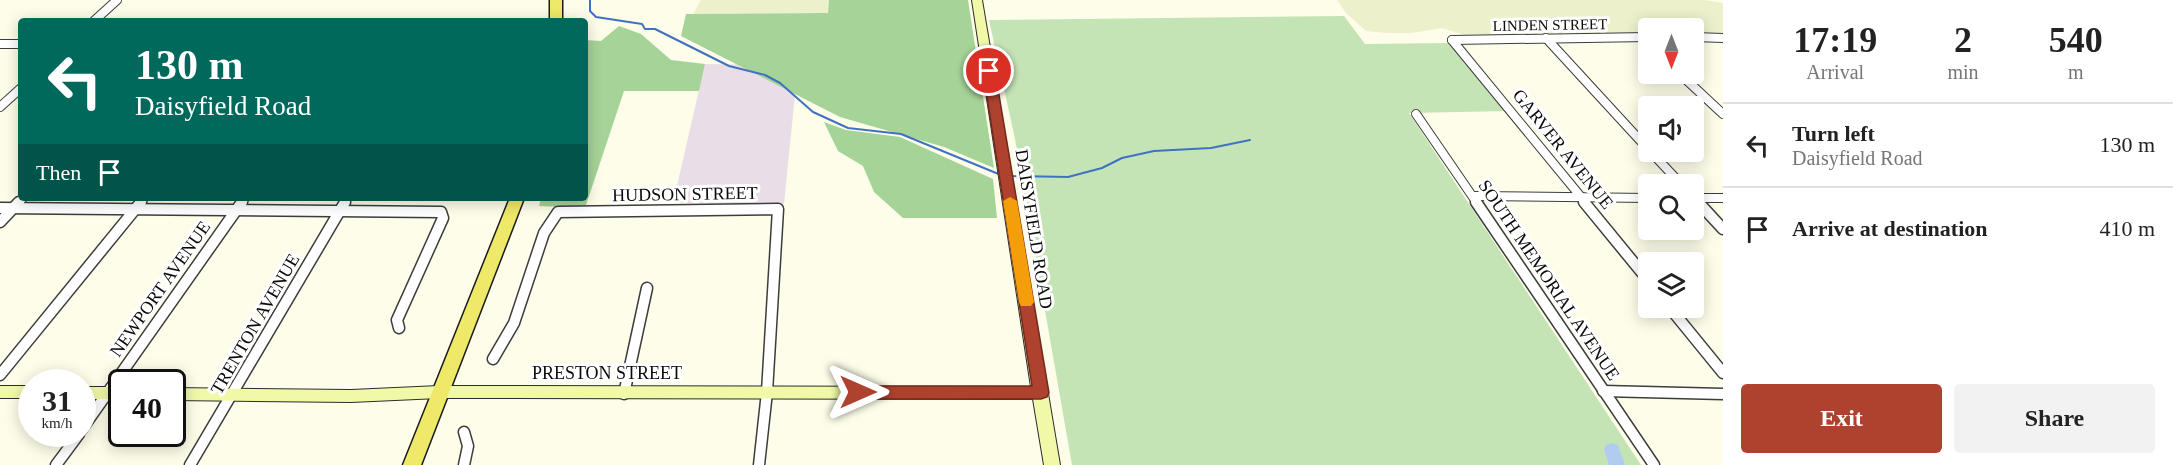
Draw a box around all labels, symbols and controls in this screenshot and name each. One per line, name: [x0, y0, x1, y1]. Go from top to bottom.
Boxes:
street label: LINDEN STREET: [1493, 16, 1607, 34]
north arrow: [1638, 18, 1704, 84]
map controls: [1638, 18, 1704, 318]
text: 17:19: [1793, 20, 1877, 60]
text: 2: [1954, 20, 1972, 60]
text: 540: [2049, 20, 2103, 60]
icon: left: [36, 42, 114, 120]
text: 130 m: [135, 42, 244, 88]
pin: [963, 45, 1014, 96]
icon: arrive: [972, 54, 1005, 87]
text: Arrival: [1806, 61, 1864, 83]
text: min: [1947, 61, 1979, 83]
text: m: [2068, 61, 2084, 83]
street label: GARVER AVENUE: [1509, 85, 1617, 213]
text: Daisyfield Road: [135, 91, 311, 121]
button: sound: [1638, 96, 1704, 162]
text: Turn left: [1792, 121, 1875, 146]
icon: left: [1741, 129, 1774, 162]
text: 130 m: [2099, 132, 2155, 157]
text: Daisyfield Road: [1792, 147, 1923, 169]
street label: DAISYFIELD ROAD: [1011, 148, 1057, 310]
icon: arrive: [93, 156, 126, 189]
text: Then: [36, 160, 81, 185]
button: search: [1638, 174, 1704, 240]
street label: SOUTH MEMORIAL AVENUE: [1474, 176, 1624, 384]
street label: HUDSON STREET: [612, 183, 758, 205]
icon: arrive: [1741, 213, 1774, 246]
text: Arrive at destination: [1792, 216, 1988, 241]
text: 410 m: [2099, 216, 2155, 241]
street label: NEWPORT AVENUE: [106, 217, 214, 361]
street label: TRENTON AVENUE: [207, 250, 303, 398]
button: layers: [1638, 252, 1704, 318]
position arrow: [826, 360, 890, 424]
street label: PRESTON STREET: [532, 363, 682, 383]
speed limit sign: 40: [108, 369, 186, 447]
text: 31: [42, 384, 72, 417]
button: Exit: [1741, 384, 1942, 453]
button: Share: [1954, 384, 2155, 453]
text: km/h: [42, 415, 72, 431]

